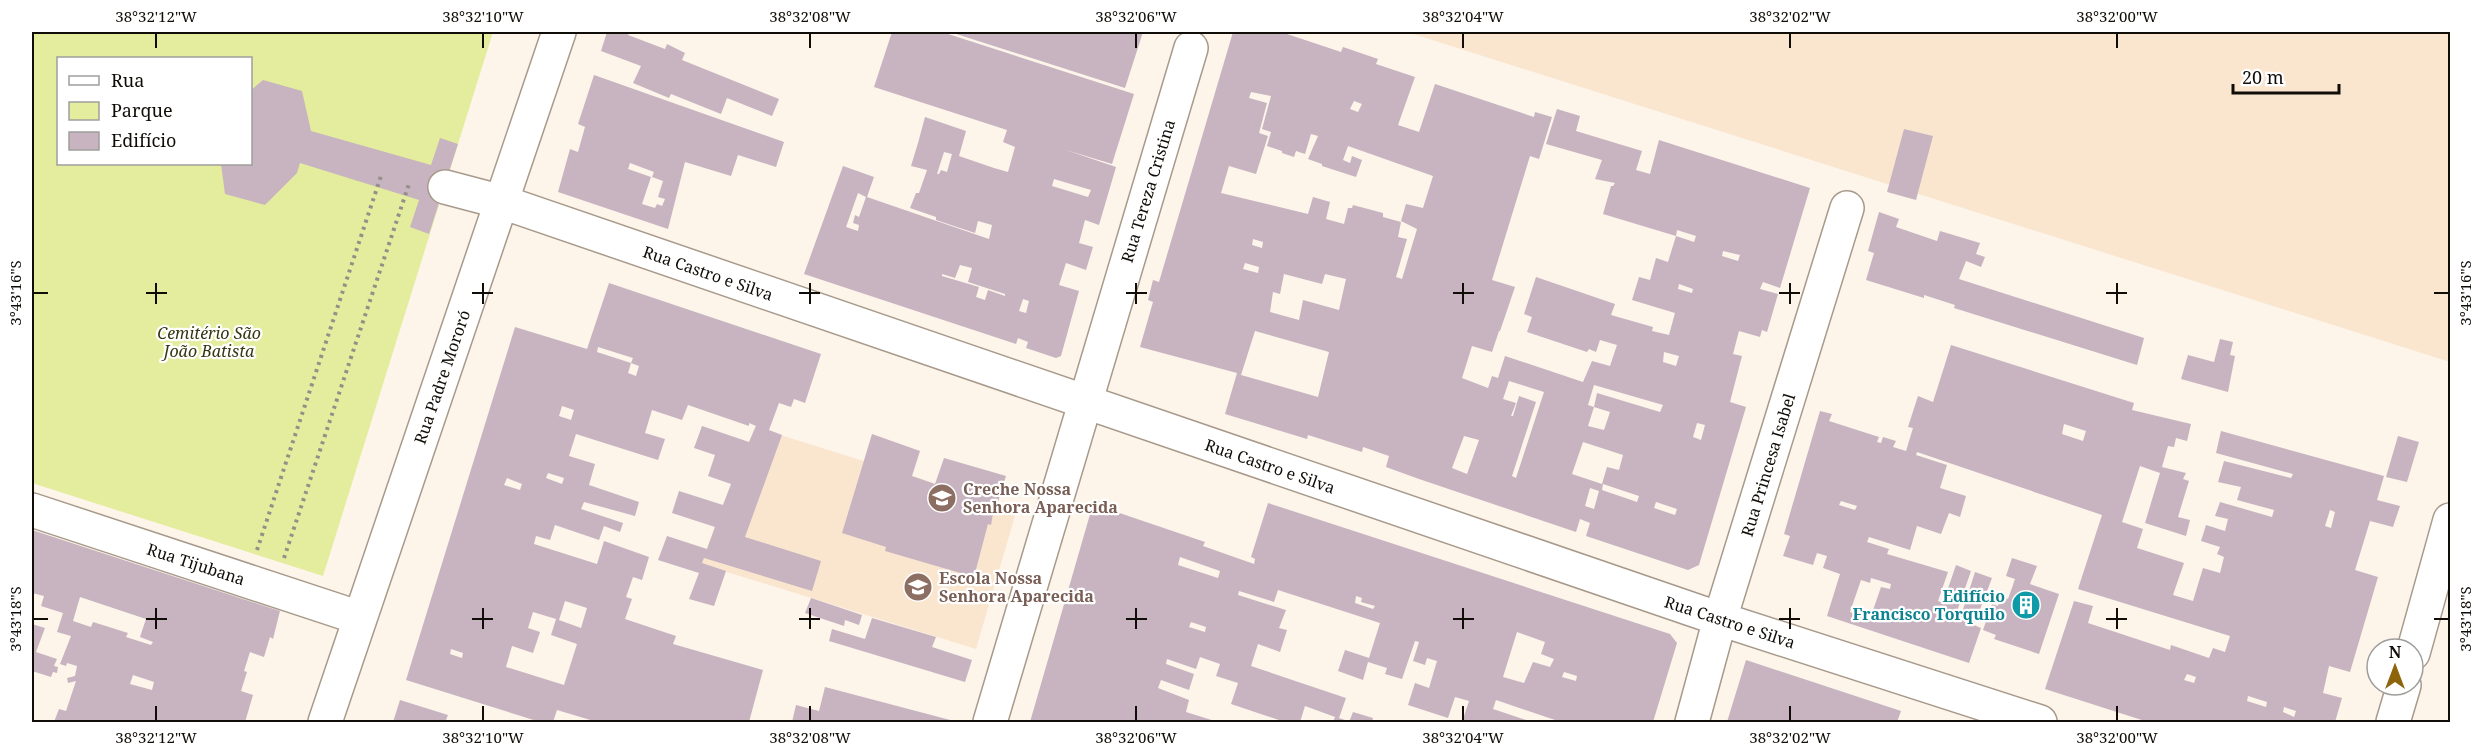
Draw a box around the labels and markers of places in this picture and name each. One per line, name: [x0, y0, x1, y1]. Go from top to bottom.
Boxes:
place label: Creche Nossa Senhora Aparecida: [963, 478, 1118, 518]
school or university icon: Creche Nossa Senhora Aparecida: [926, 482, 958, 514]
place label: Escola Nossa Senhora Aparecida: [939, 567, 1094, 607]
school or university icon: Escola Nossa Senhora Aparecida: [902, 571, 934, 603]
place label: Edifício Francisco Torquilo: [1852, 585, 2005, 625]
building icon: Edifício Francisco Torquilo: [2010, 589, 2042, 621]

